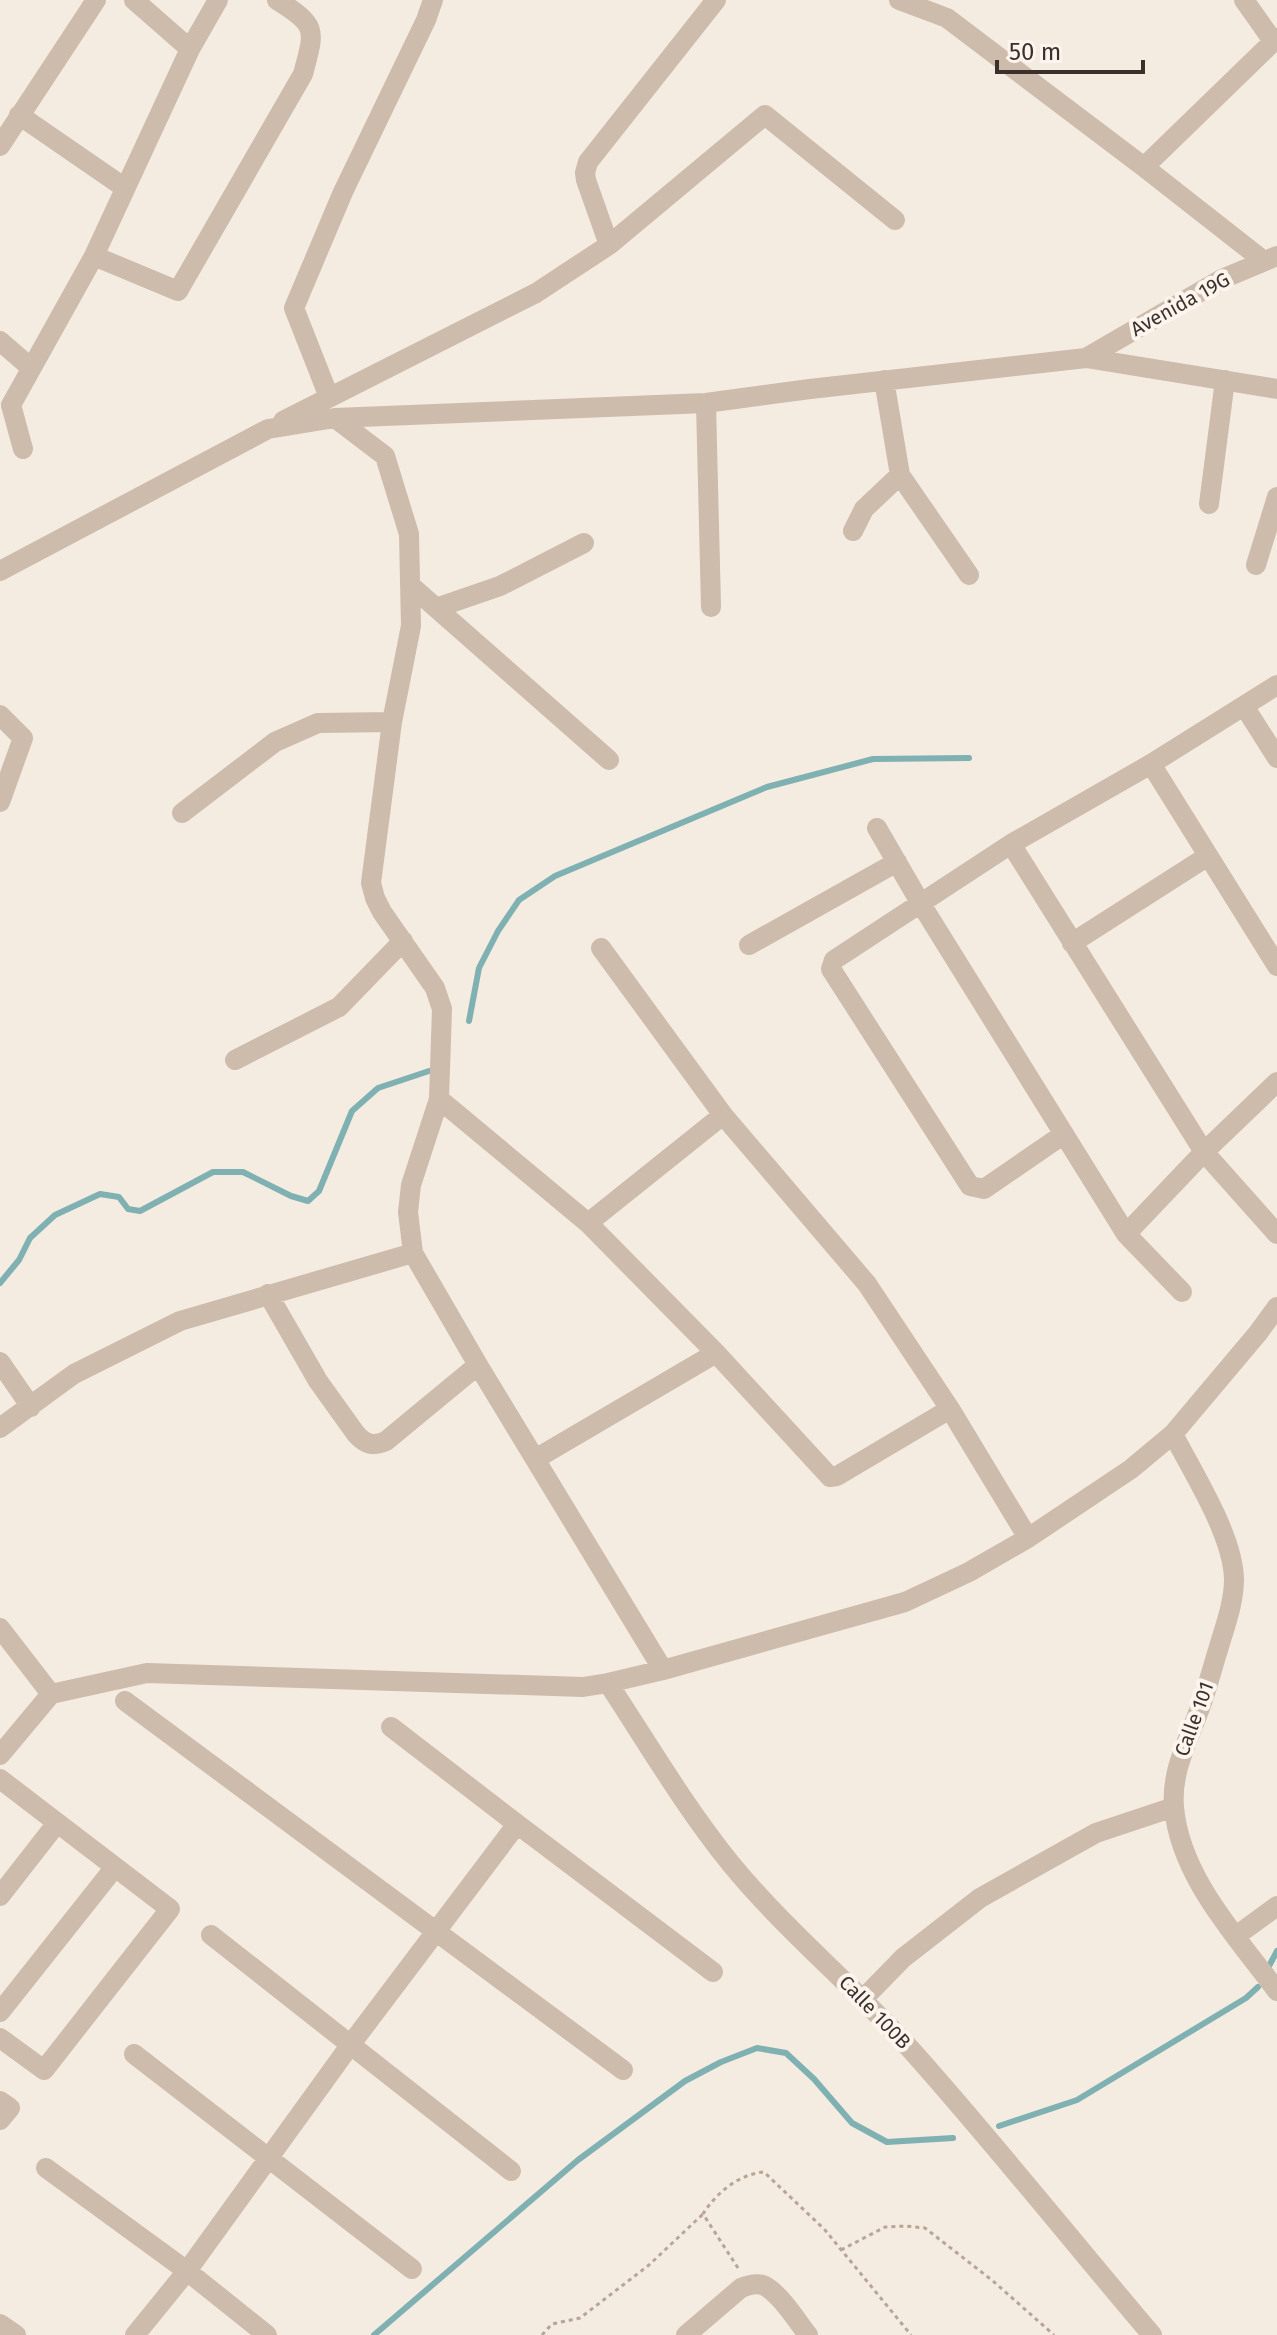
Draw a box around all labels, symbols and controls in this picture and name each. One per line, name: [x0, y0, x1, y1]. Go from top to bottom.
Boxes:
scale bar: [997, 24, 1143, 74]
text: 50 m: [1009, 38, 1061, 66]
street label: Avenida 19G: [1126, 267, 1234, 341]
street label: Calle 101: [1169, 1678, 1219, 1760]
street label: Calle 100B: [834, 1970, 916, 2054]

